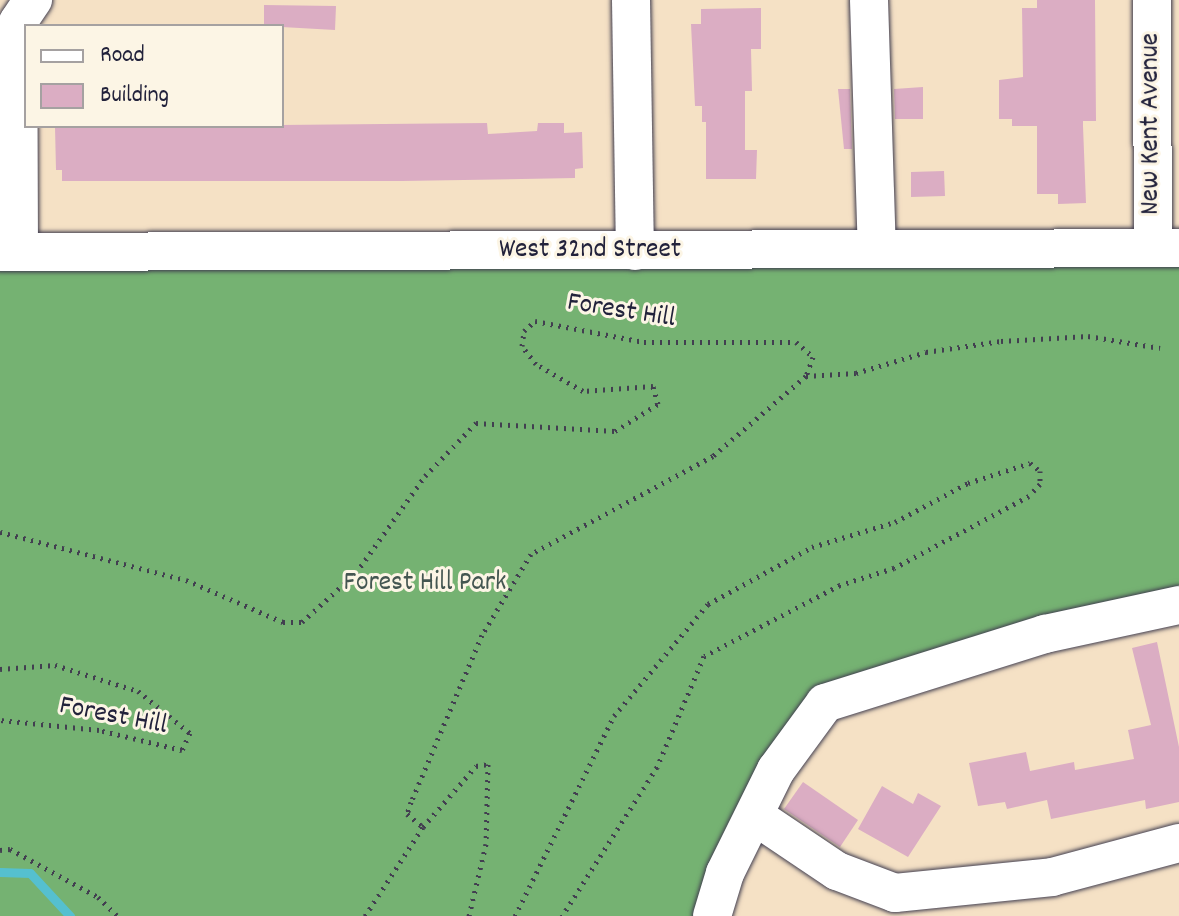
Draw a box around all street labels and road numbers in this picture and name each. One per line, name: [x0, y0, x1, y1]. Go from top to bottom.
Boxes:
street label: New Kent Avenue: [1135, 33, 1169, 215]
street label: West 32nd Street: [499, 234, 681, 268]
street label: Forest Hill: [565, 287, 677, 337]
street label: Forest Hill: [56, 690, 170, 744]

